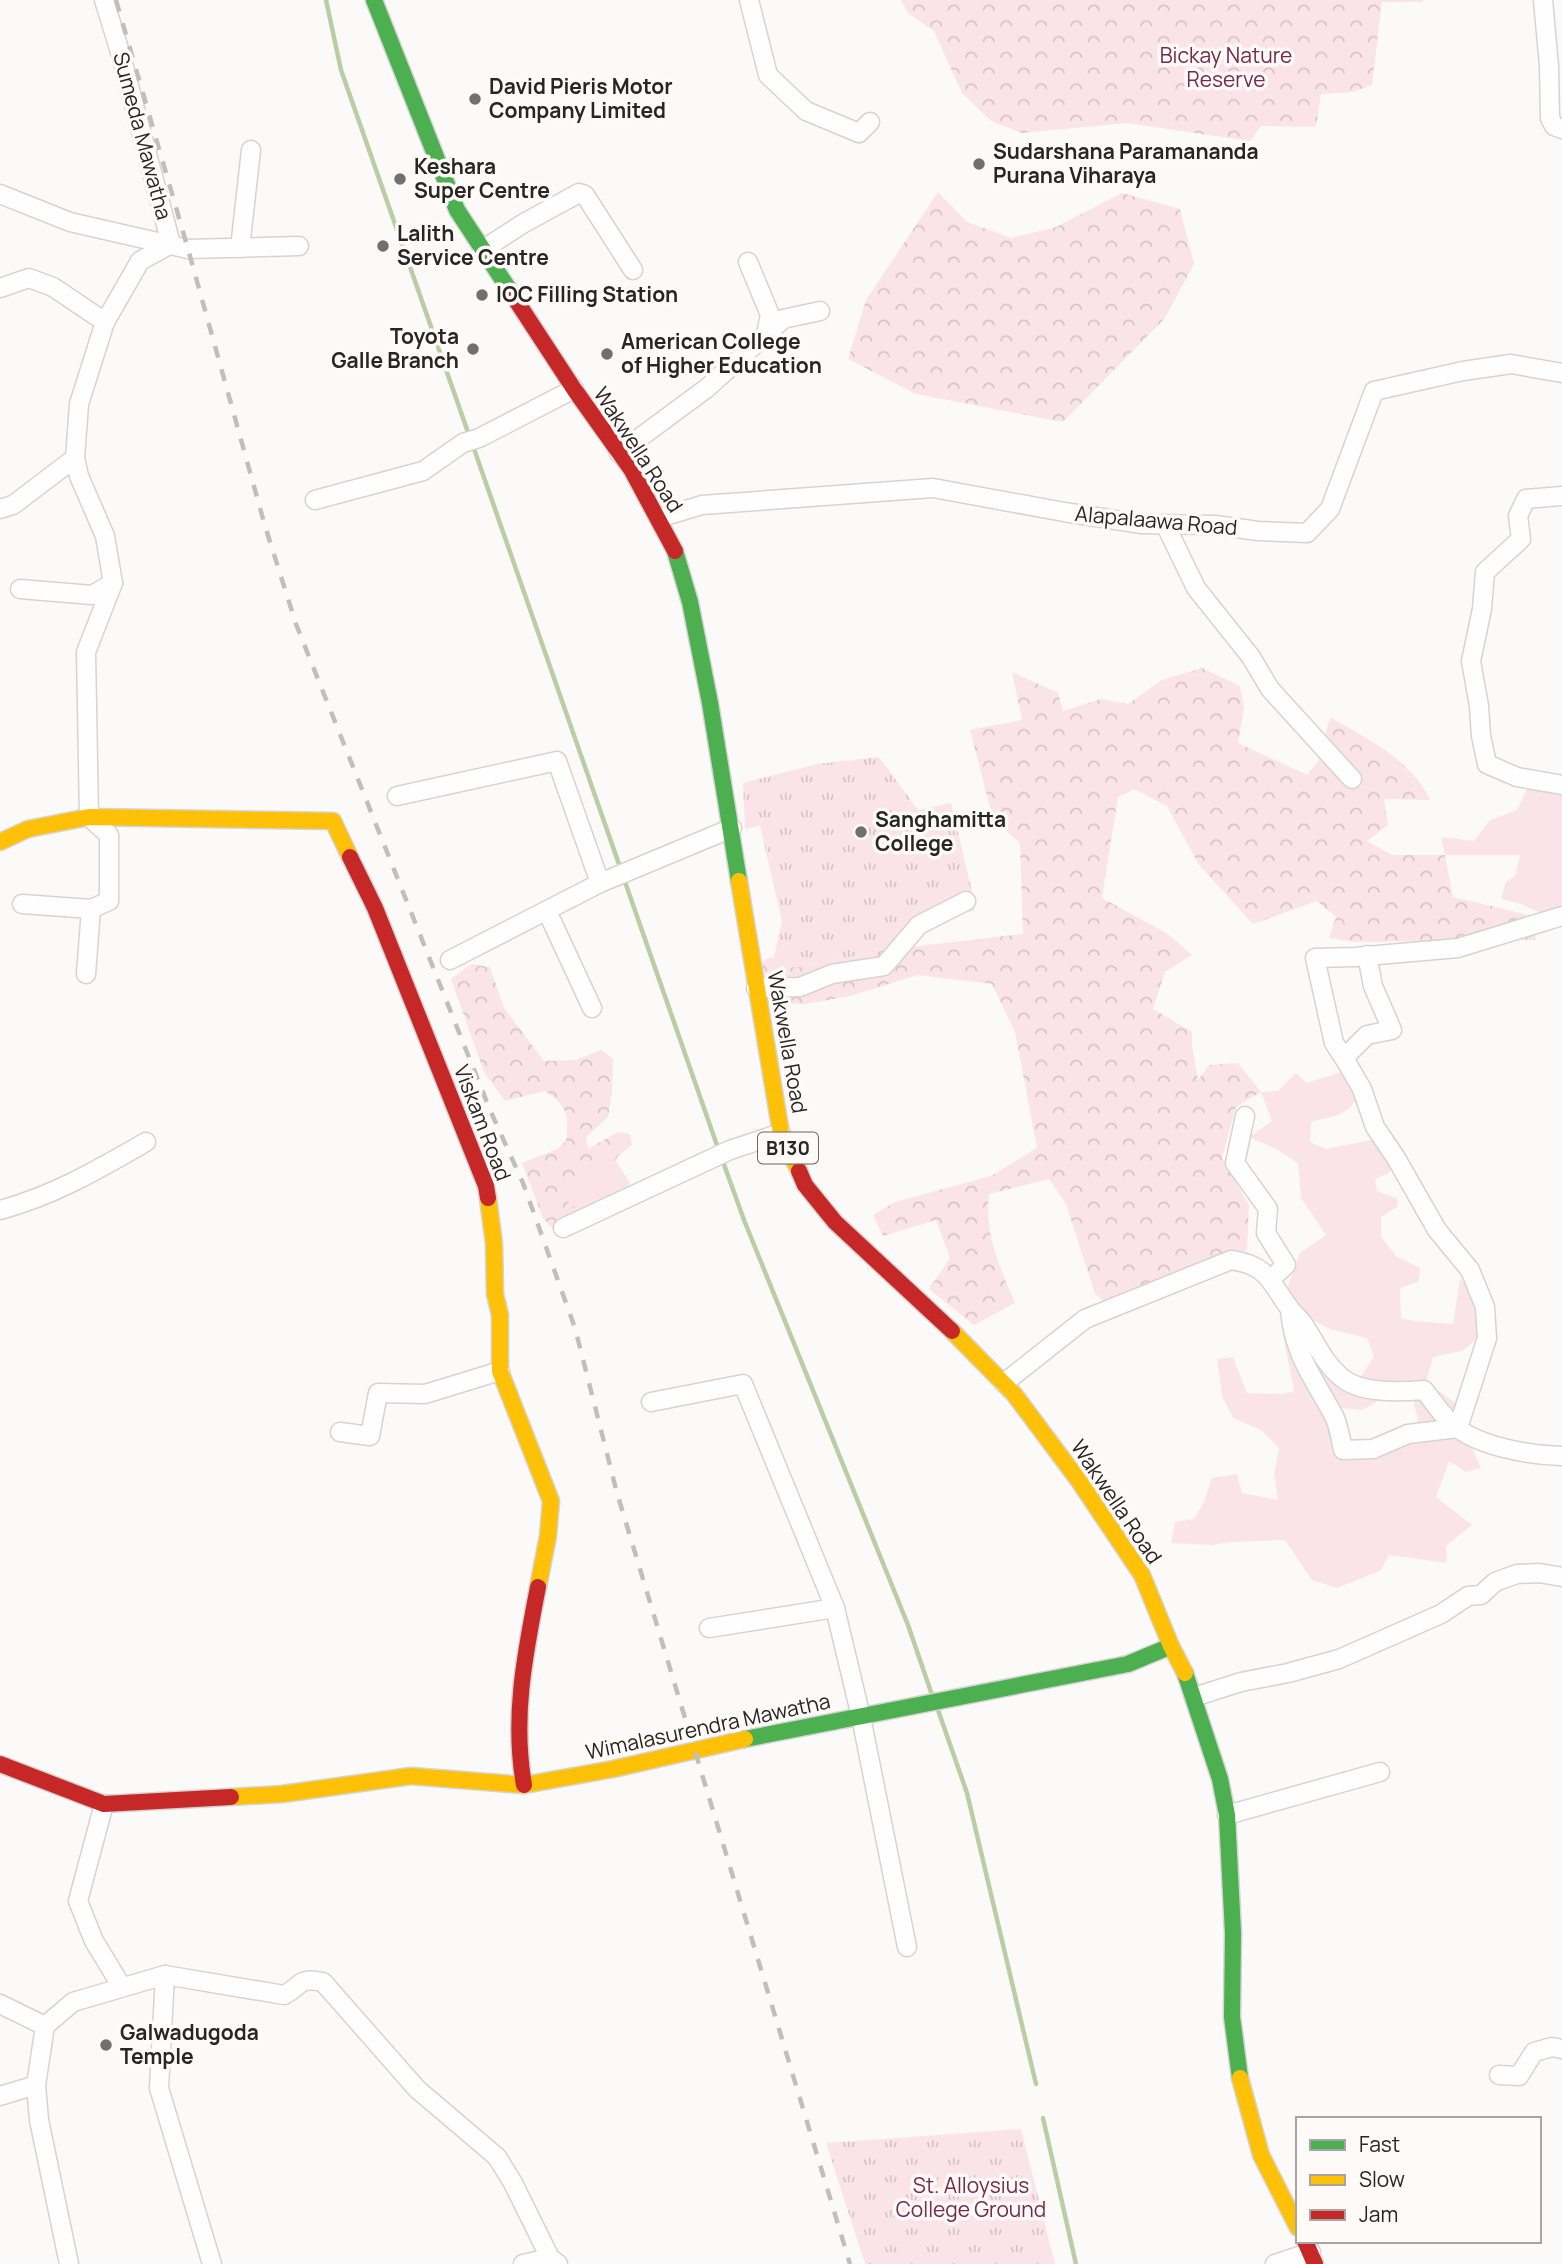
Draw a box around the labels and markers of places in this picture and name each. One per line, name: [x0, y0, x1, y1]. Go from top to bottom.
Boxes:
place label: David Pieris Motor Company Limited: [489, 72, 673, 124]
marker: David Pieris Motor Company Limited: [467, 91, 483, 107]
place label: Sudarshana Paramananda Purana Viharaya: [993, 137, 1259, 189]
place label: Keshara Super Centre: [414, 152, 550, 204]
marker: Sudarshana Paramananda Purana Viharaya: [971, 156, 987, 172]
marker: Keshara Super Centre: [392, 171, 408, 187]
place label: Lalith Service Centre: [397, 219, 549, 271]
marker: Lalith Service Centre: [375, 238, 391, 254]
place label: IOC Filling Station: [496, 280, 678, 308]
marker: IOC Filling Station: [474, 287, 490, 303]
place label: Toyota Galle Branch: [331, 322, 459, 374]
place label: American College of Higher Education: [621, 327, 822, 379]
marker: Toyota Galle Branch: [465, 341, 481, 357]
marker: American College of Higher Education: [599, 346, 615, 362]
place label: Sanghamitta College: [875, 805, 1006, 857]
marker: Sanghamitta College: [853, 824, 869, 840]
place label: Galwadugoda Temple: [120, 2018, 259, 2070]
marker: Galwadugoda Temple: [98, 2037, 114, 2053]

